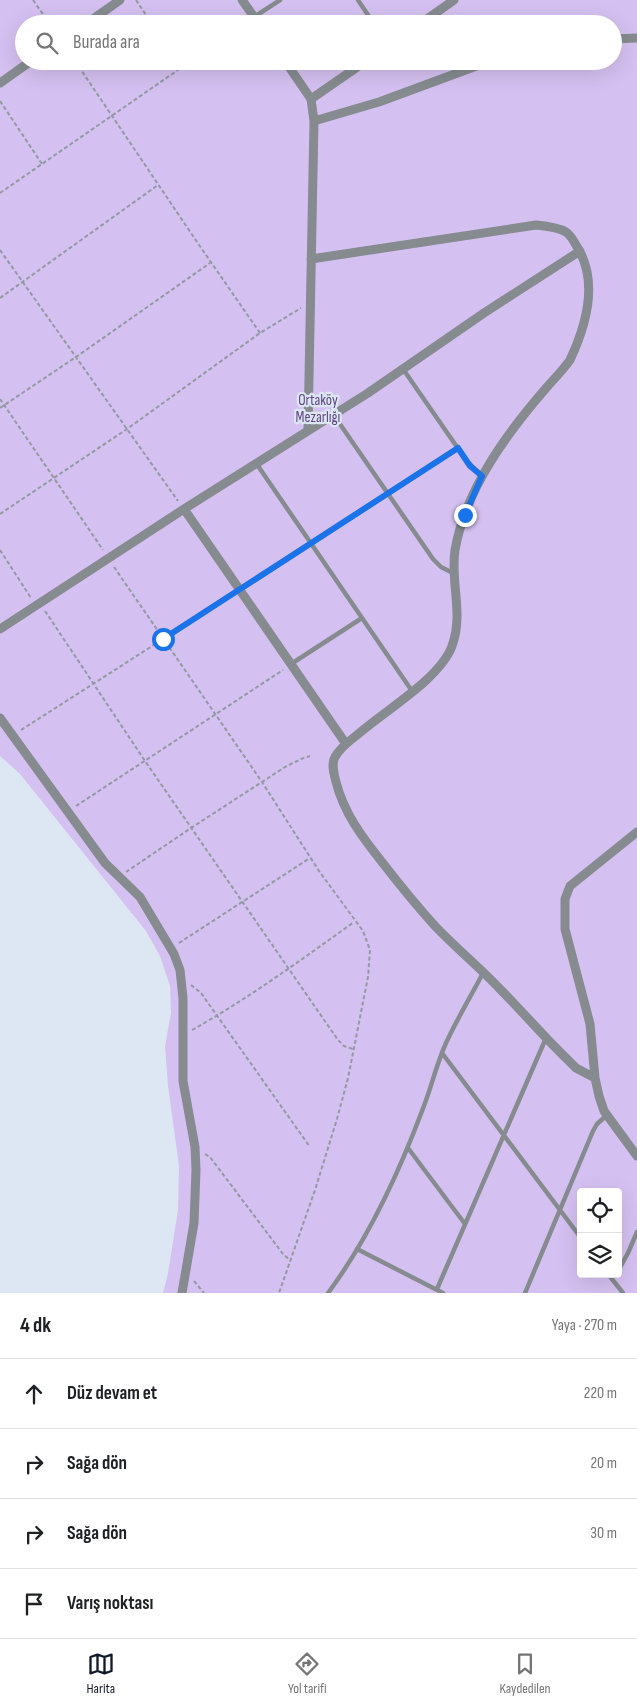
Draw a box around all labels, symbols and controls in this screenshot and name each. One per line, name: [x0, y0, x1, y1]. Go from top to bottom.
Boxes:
search box: [15, 15, 622, 70]
icon: search: [33, 29, 61, 57]
text: Burada ara: [73, 31, 140, 54]
park label: Ortaköy Mezarlığı: [296, 391, 340, 427]
route end: [454, 504, 477, 527]
route start: [152, 628, 175, 651]
map controls: [577, 1188, 622, 1278]
button: locate: [577, 1188, 622, 1233]
button: layers: [577, 1233, 622, 1278]
text: 4 dk: [20, 1313, 51, 1338]
text: Yaya · 270 m: [552, 1316, 617, 1335]
icon: ahead: [20, 1380, 48, 1408]
text: Düz devam et: [67, 1382, 157, 1405]
text: 220 m: [584, 1384, 617, 1403]
icon: right: [20, 1450, 48, 1478]
text: Sağa dön: [67, 1452, 127, 1475]
text: 20 m: [590, 1454, 617, 1473]
icon: right: [20, 1520, 48, 1548]
text: Sağa dön: [67, 1522, 127, 1545]
text: 30 m: [590, 1524, 617, 1543]
icon: arrive: [20, 1590, 48, 1618]
text: Varış noktası: [67, 1592, 153, 1615]
tab: Harita: [86, 1650, 115, 1697]
tab: Yol tarifi: [288, 1650, 327, 1697]
tab: Kaydedilen: [500, 1650, 551, 1697]

